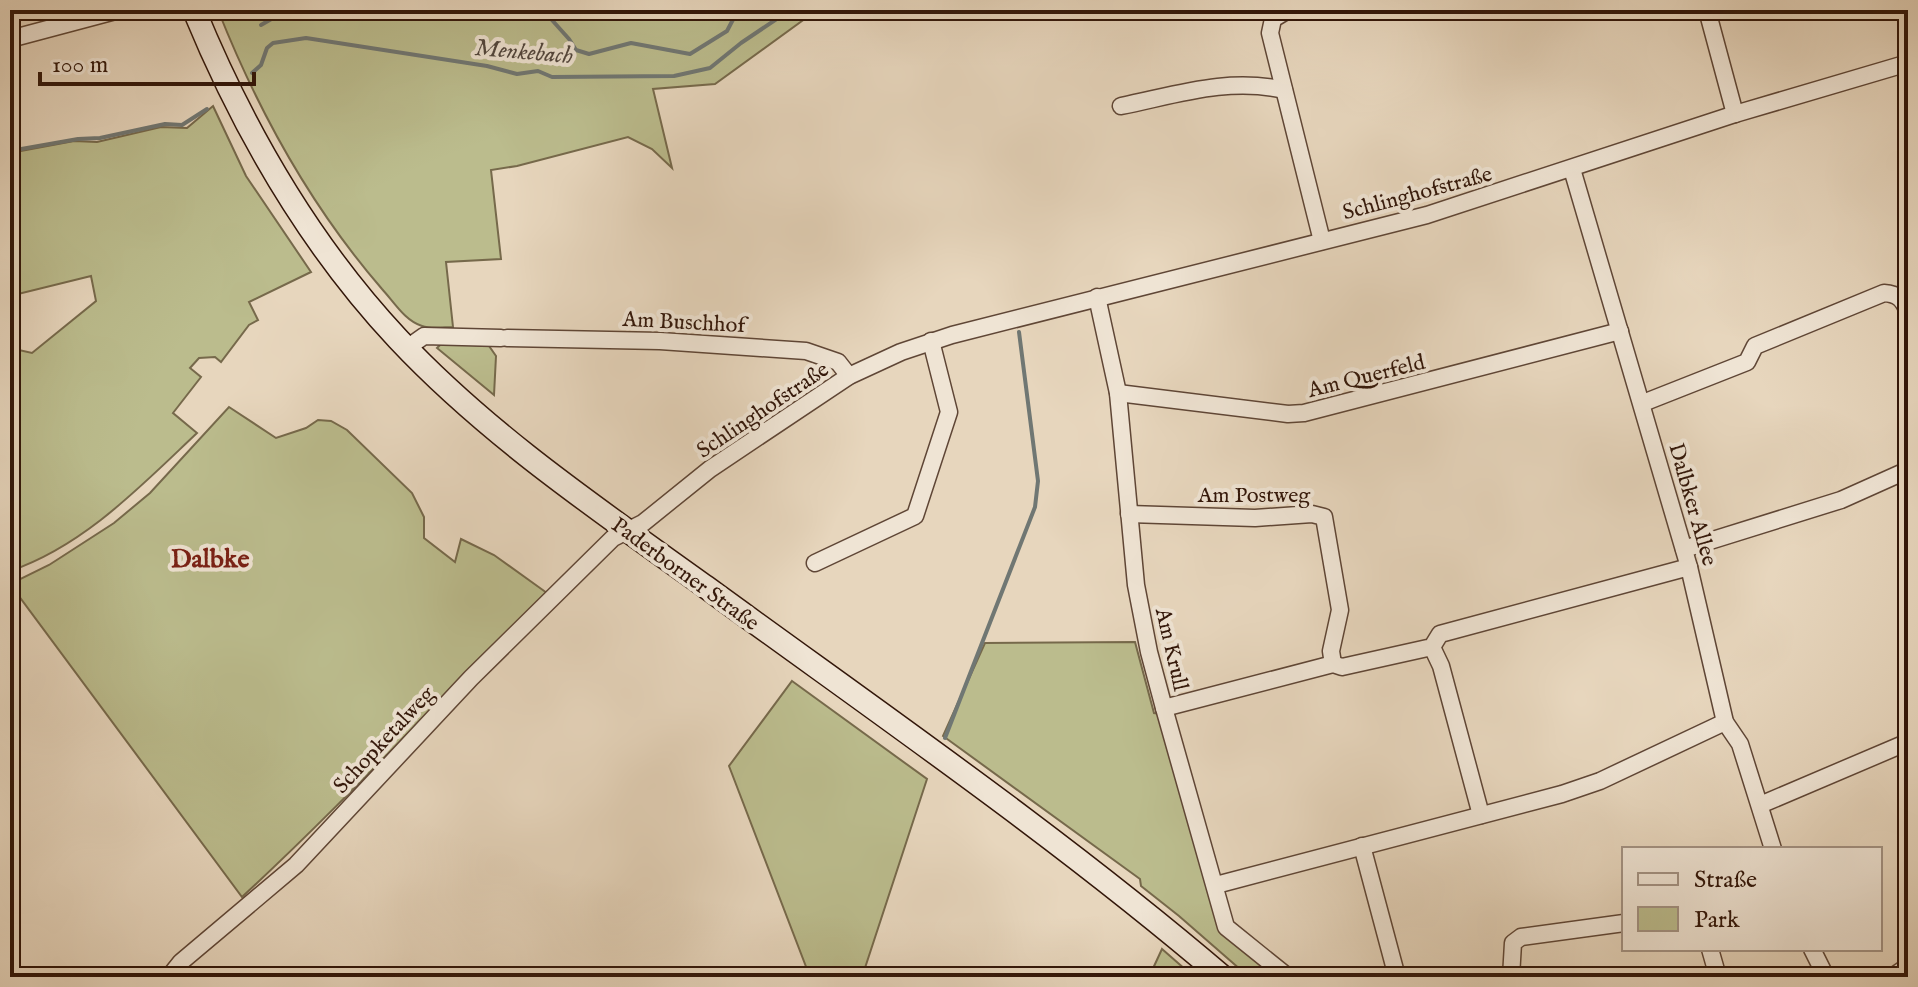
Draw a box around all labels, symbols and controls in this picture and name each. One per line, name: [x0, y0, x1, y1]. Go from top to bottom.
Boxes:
water label: Menkebach: [474, 33, 574, 72]
scale bar: [40, 36, 254, 86]
text: 100 m: [52, 50, 108, 81]
street label: Schlinghofstraße: [1340, 161, 1495, 227]
street label: Am Buschhof: [621, 306, 750, 340]
street label: Am Querfeld: [1304, 349, 1428, 405]
street label: Schlinghofstraße: [692, 356, 835, 465]
street label: Dalbker Allee: [1661, 440, 1723, 569]
street label: Am Postweg: [1197, 482, 1311, 510]
street label: Paderborner Straße: [605, 512, 764, 638]
district label: Dalbke: [171, 543, 249, 576]
street label: Am Krull: [1148, 604, 1194, 694]
street label: Schopketalweg: [328, 680, 442, 800]
legend: [1622, 847, 1882, 951]
text: Straße: [1694, 865, 1757, 896]
text: Park: [1694, 905, 1740, 936]

